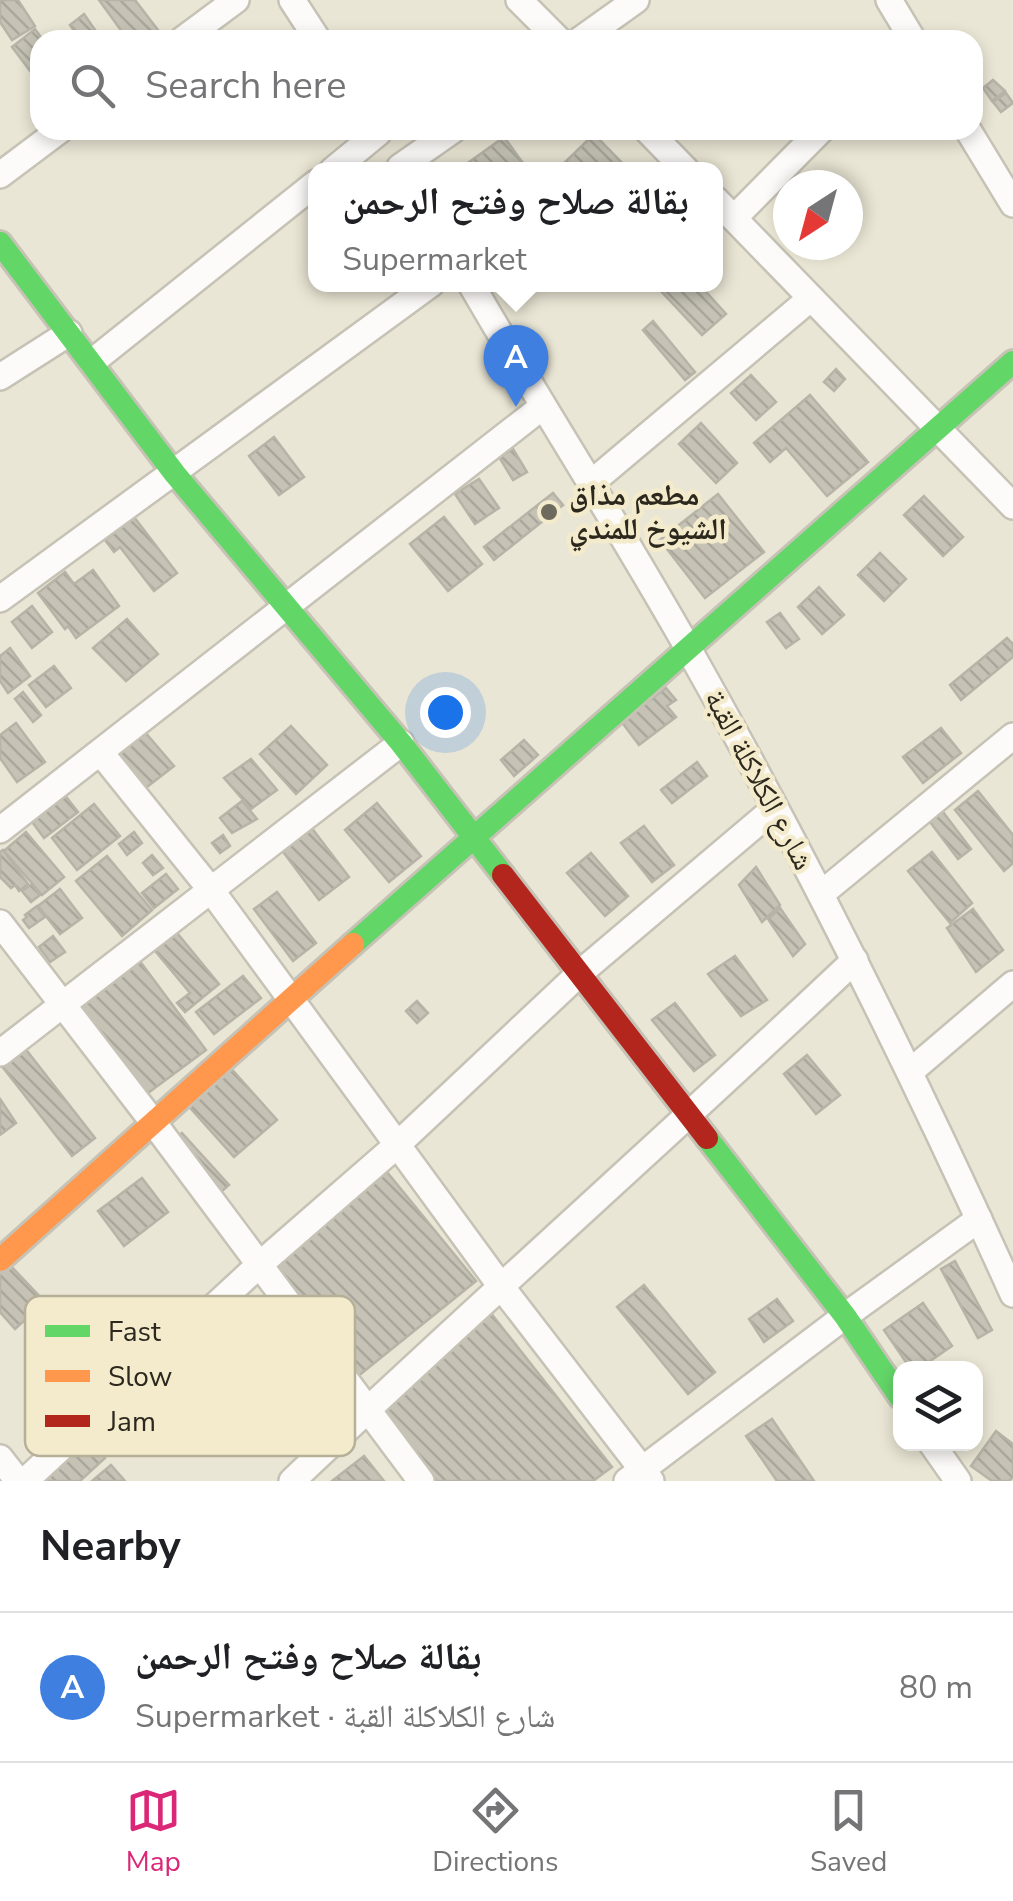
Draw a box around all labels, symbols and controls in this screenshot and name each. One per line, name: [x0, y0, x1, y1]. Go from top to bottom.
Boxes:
search box: [30, 30, 983, 140]
icon: search: [65, 58, 120, 113]
text: Search here: [145, 60, 346, 111]
popup: [308, 162, 723, 292]
north arrow: [773, 170, 863, 260]
text: بقالة صلاح وفتح الرحمن: [342, 176, 689, 227]
text: Supermarket: [342, 238, 527, 281]
pin: A: [484, 324, 548, 407]
place label: مطعم مذاق الشيوخ للمندي: [569, 475, 727, 552]
marker: مطعم مذاق الشيوخ للمندي: [538, 501, 560, 523]
street label: شارع الكلاكلة القبة: [694, 683, 824, 877]
your location: [420, 687, 471, 738]
legend: [25, 1296, 355, 1456]
text: Fast: [108, 1313, 161, 1351]
text: Slow: [108, 1358, 172, 1396]
map controls: [893, 1361, 983, 1451]
button: layers: [893, 1361, 983, 1451]
text: Jam: [107, 1403, 156, 1441]
text: Nearby: [40, 1518, 181, 1575]
text: بقالة صلاح وفتح الرحمن: [135, 1631, 481, 1682]
text: A: [61, 1666, 84, 1709]
text: 80 m: [899, 1666, 973, 1709]
text: Supermarket · شارع الكلاكلة القبة: [135, 1695, 555, 1738]
tab: Map: [126, 1783, 181, 1881]
tab: Directions: [432, 1783, 558, 1881]
tab: Saved: [810, 1783, 887, 1881]

